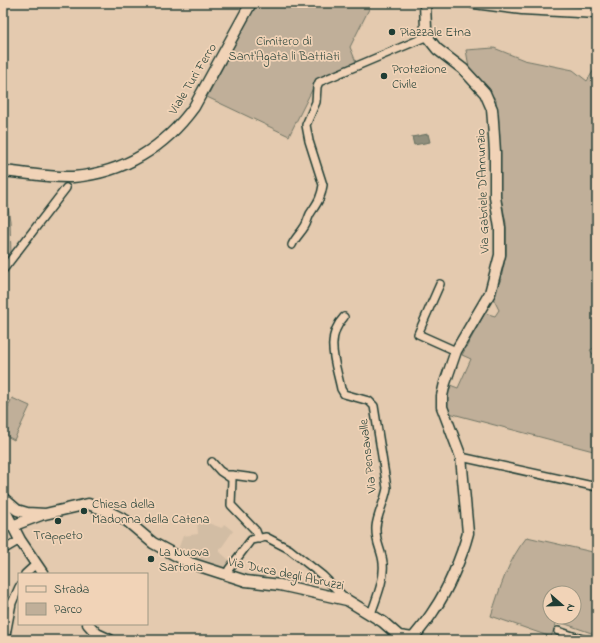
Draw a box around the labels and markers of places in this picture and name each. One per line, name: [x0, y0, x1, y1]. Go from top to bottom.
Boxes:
place label: Piazzale Etna: [400, 23, 471, 42]
marker: Piazzale Etna: [387, 27, 397, 37]
place label: Protezione Civile: [392, 60, 447, 94]
marker: Protezione Civile: [379, 71, 389, 81]
place label: Chiesa della Madonna della Catena: [92, 495, 210, 529]
marker: Chiesa della Madonna della Catena: [79, 506, 89, 516]
marker: Trappeto: [53, 516, 63, 526]
place label: Trappeto: [33, 526, 83, 545]
place label: La Nuova Sartoria: [159, 543, 209, 577]
marker: La Nuova Sartoria: [146, 554, 156, 564]

